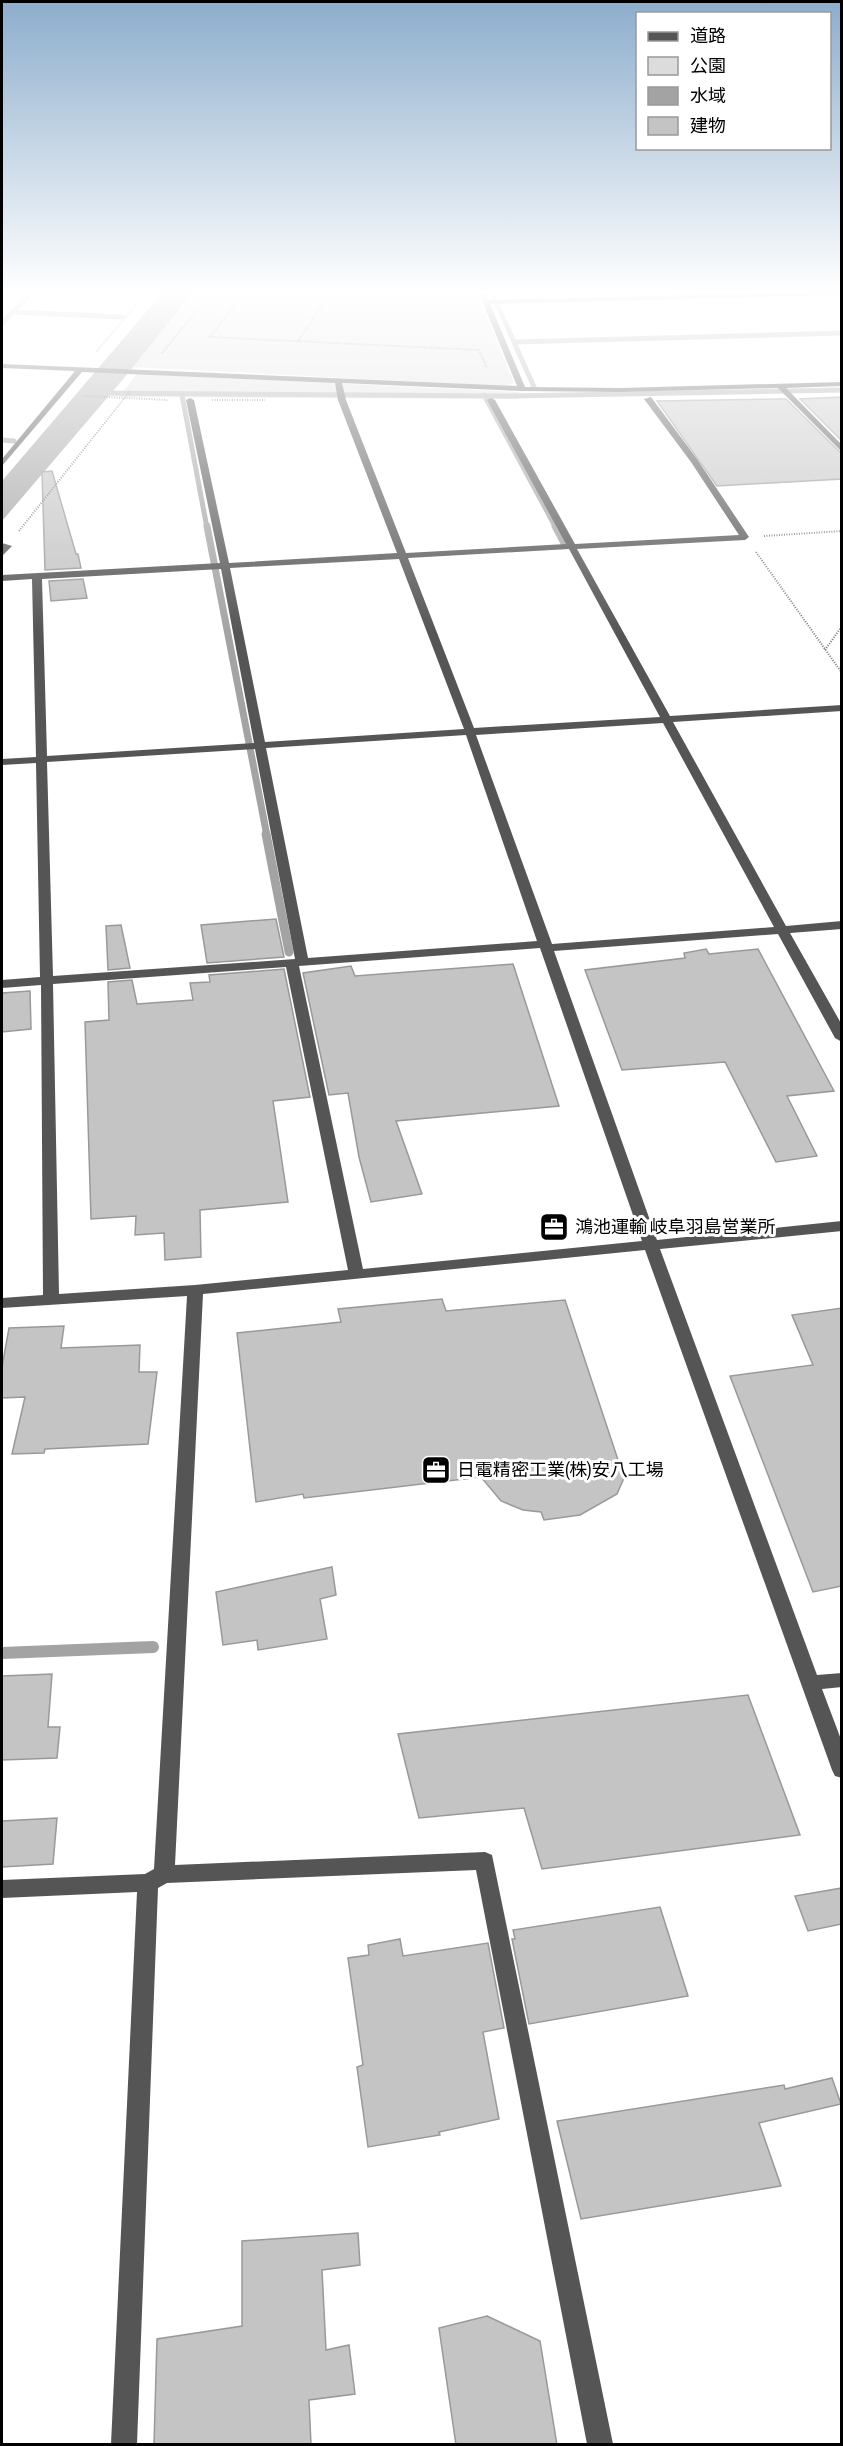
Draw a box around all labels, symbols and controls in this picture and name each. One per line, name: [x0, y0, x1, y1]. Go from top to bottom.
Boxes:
legend: [636, 12, 831, 150]
text: 道路: [690, 25, 726, 46]
text: 公園: [690, 55, 726, 76]
text: 水域: [690, 85, 726, 106]
text: 建物: [690, 115, 726, 136]
office icon: 鴻池運輸 岐阜羽島営業所: [538, 1211, 570, 1243]
place label: 鴻池運輸 岐阜羽島営業所: [575, 1216, 775, 1237]
office icon: 日電精密工業(株)安八工場: [420, 1454, 452, 1486]
place label: 日電精密工業(株)安八工場: [457, 1459, 664, 1480]

